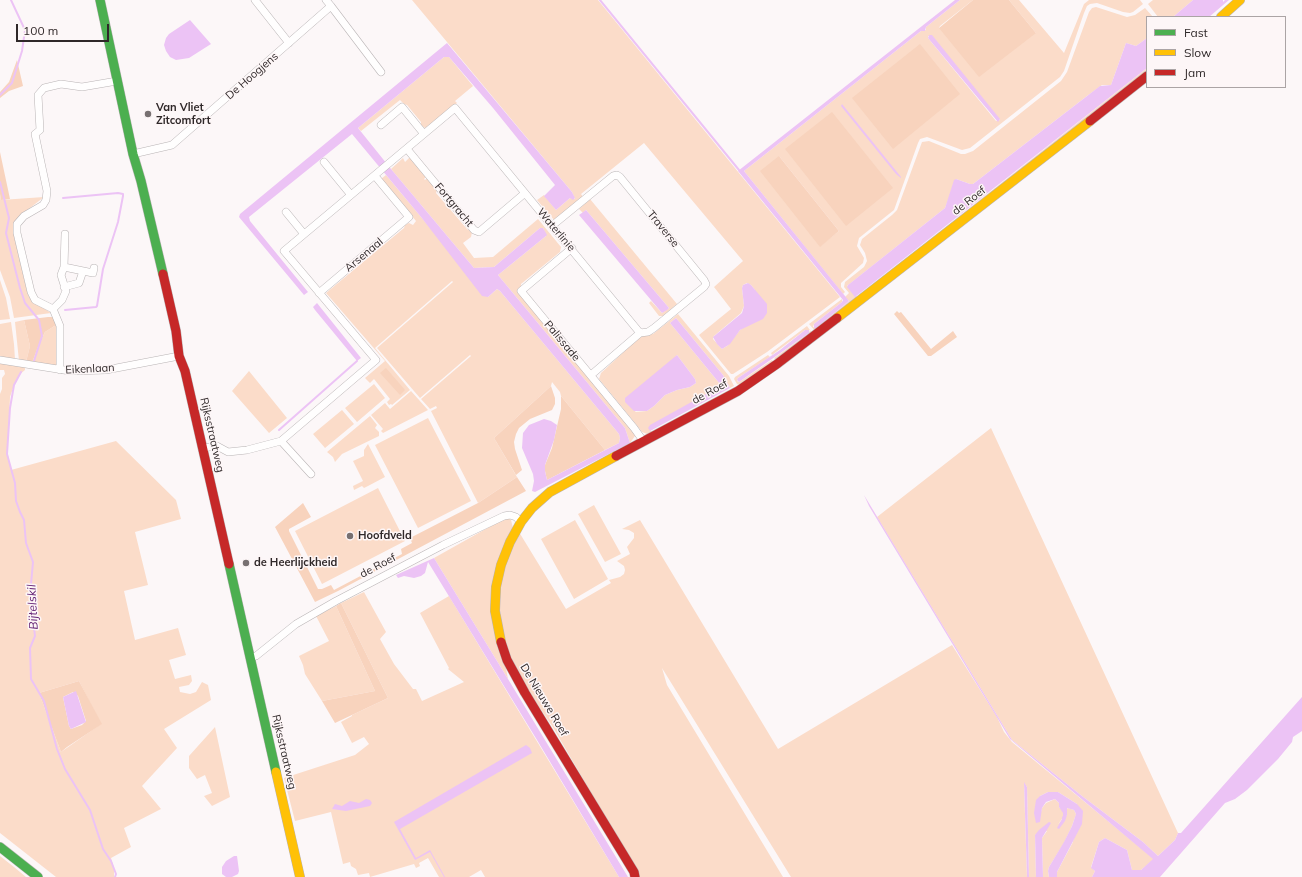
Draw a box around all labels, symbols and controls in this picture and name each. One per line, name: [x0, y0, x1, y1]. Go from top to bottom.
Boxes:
scale bar: [18, 16, 111, 42]
legend: [1146, 16, 1286, 88]
text: 100 m: [23, 23, 58, 38]
text: Fast: [1184, 25, 1208, 40]
text: Slow: [1184, 45, 1212, 60]
street label: De Hoogjens: [223, 50, 281, 102]
text: Jam: [1184, 65, 1206, 80]
place label: Van Vliet Zitcomfort: [156, 101, 211, 127]
marker: Van Vliet Zitcomfort: [143, 109, 153, 119]
street label: Fortgracht: [432, 180, 476, 230]
street label: de Roef: [950, 184, 988, 218]
street label: Waterlinie: [534, 206, 578, 254]
street label: Traverse: [644, 208, 682, 250]
street label: Arsenaal: [342, 235, 386, 275]
street label: Palissade: [541, 318, 583, 364]
street label: Eikenlaan: [65, 361, 115, 377]
street label: de Roef: [690, 377, 730, 407]
street label: Rijksstraatweg: [197, 396, 227, 474]
place label: Hoofdveld: [358, 529, 412, 543]
marker: Hoofdveld: [345, 531, 355, 541]
street label: de Roef: [358, 551, 398, 581]
place label: de Heerlijckheid: [254, 556, 337, 570]
marker: de Heerlijckheid: [241, 558, 251, 568]
water label: Bijtelskil: [25, 584, 41, 630]
street label: De Nieuwe Roef: [517, 661, 571, 739]
street label: Rijksstraatweg: [269, 713, 299, 791]

